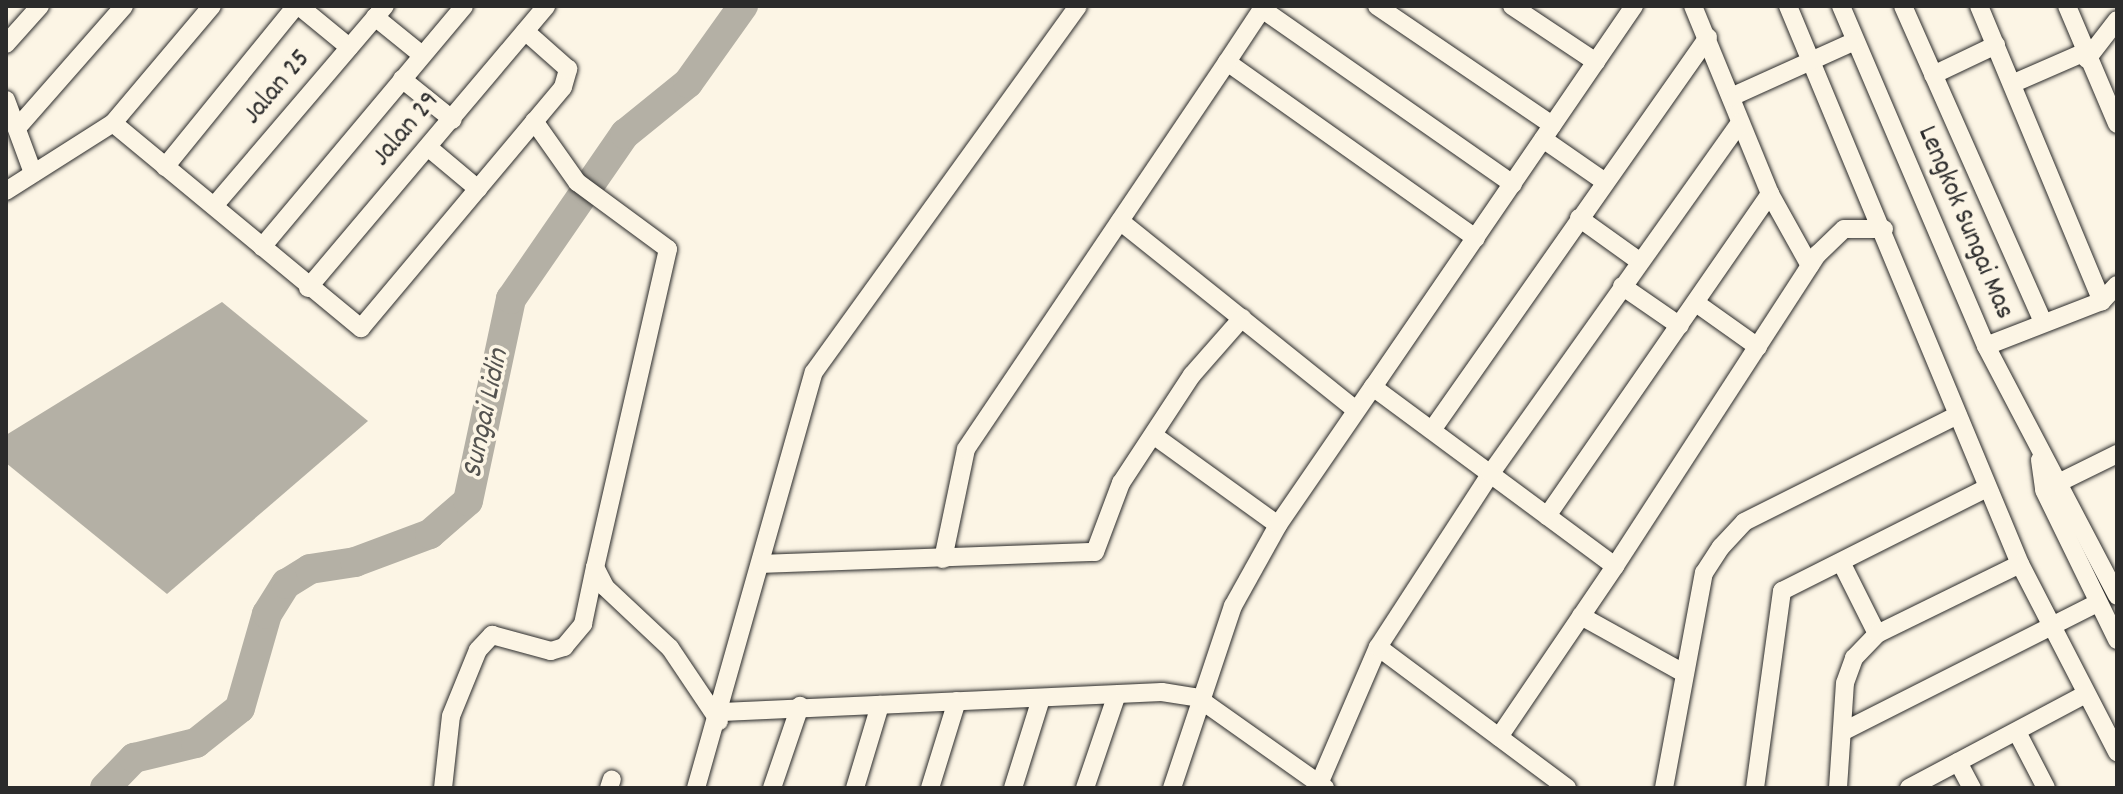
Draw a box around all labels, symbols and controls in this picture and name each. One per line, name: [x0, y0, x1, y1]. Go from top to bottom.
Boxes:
street label: Jalan 25: [237, 44, 319, 132]
street label: Jalan 29: [366, 86, 448, 174]
street label: Lengkok Sungai Mas: [1908, 121, 2020, 325]
water label: Sungai Lidin: [457, 346, 519, 482]

